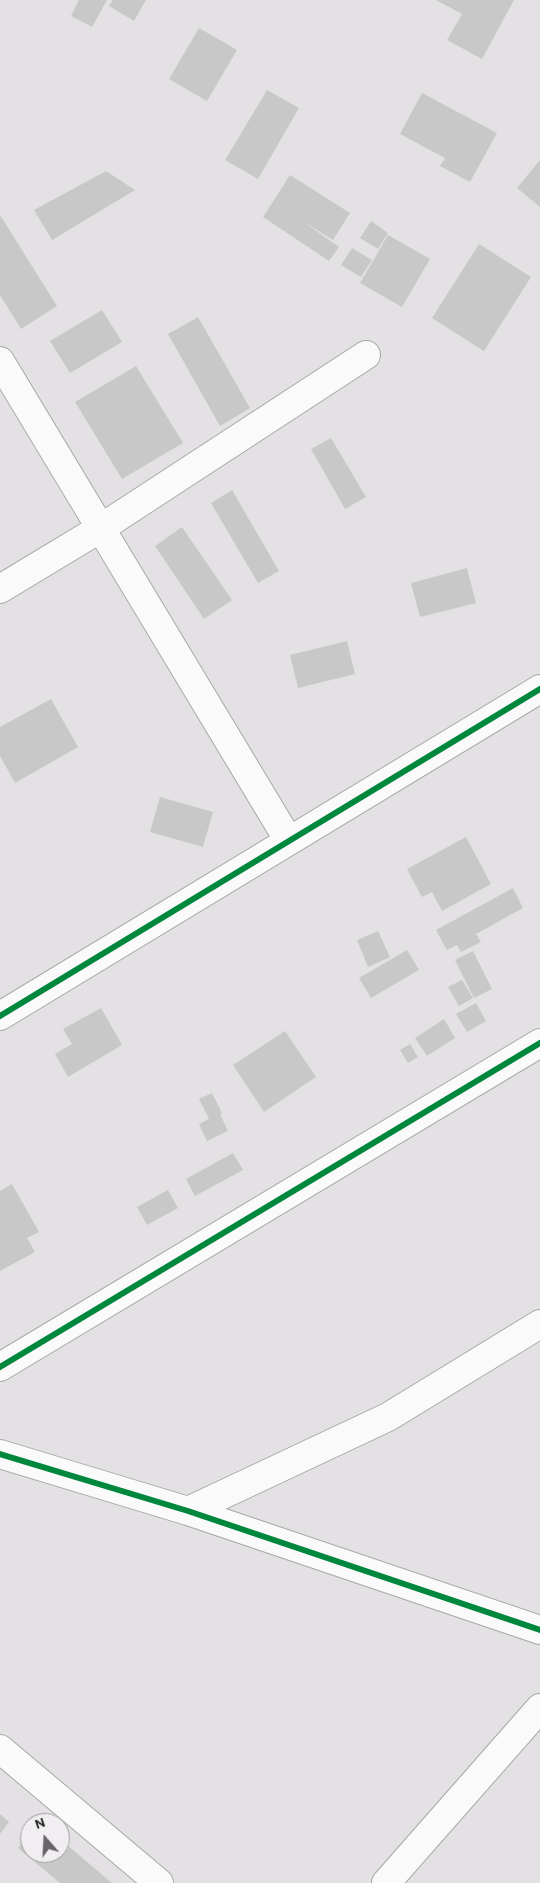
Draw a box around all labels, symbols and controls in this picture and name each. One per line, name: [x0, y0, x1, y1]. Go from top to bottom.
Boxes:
north arrow: [20, 1813, 70, 1863]
text: N: [33, 1815, 48, 1834]

